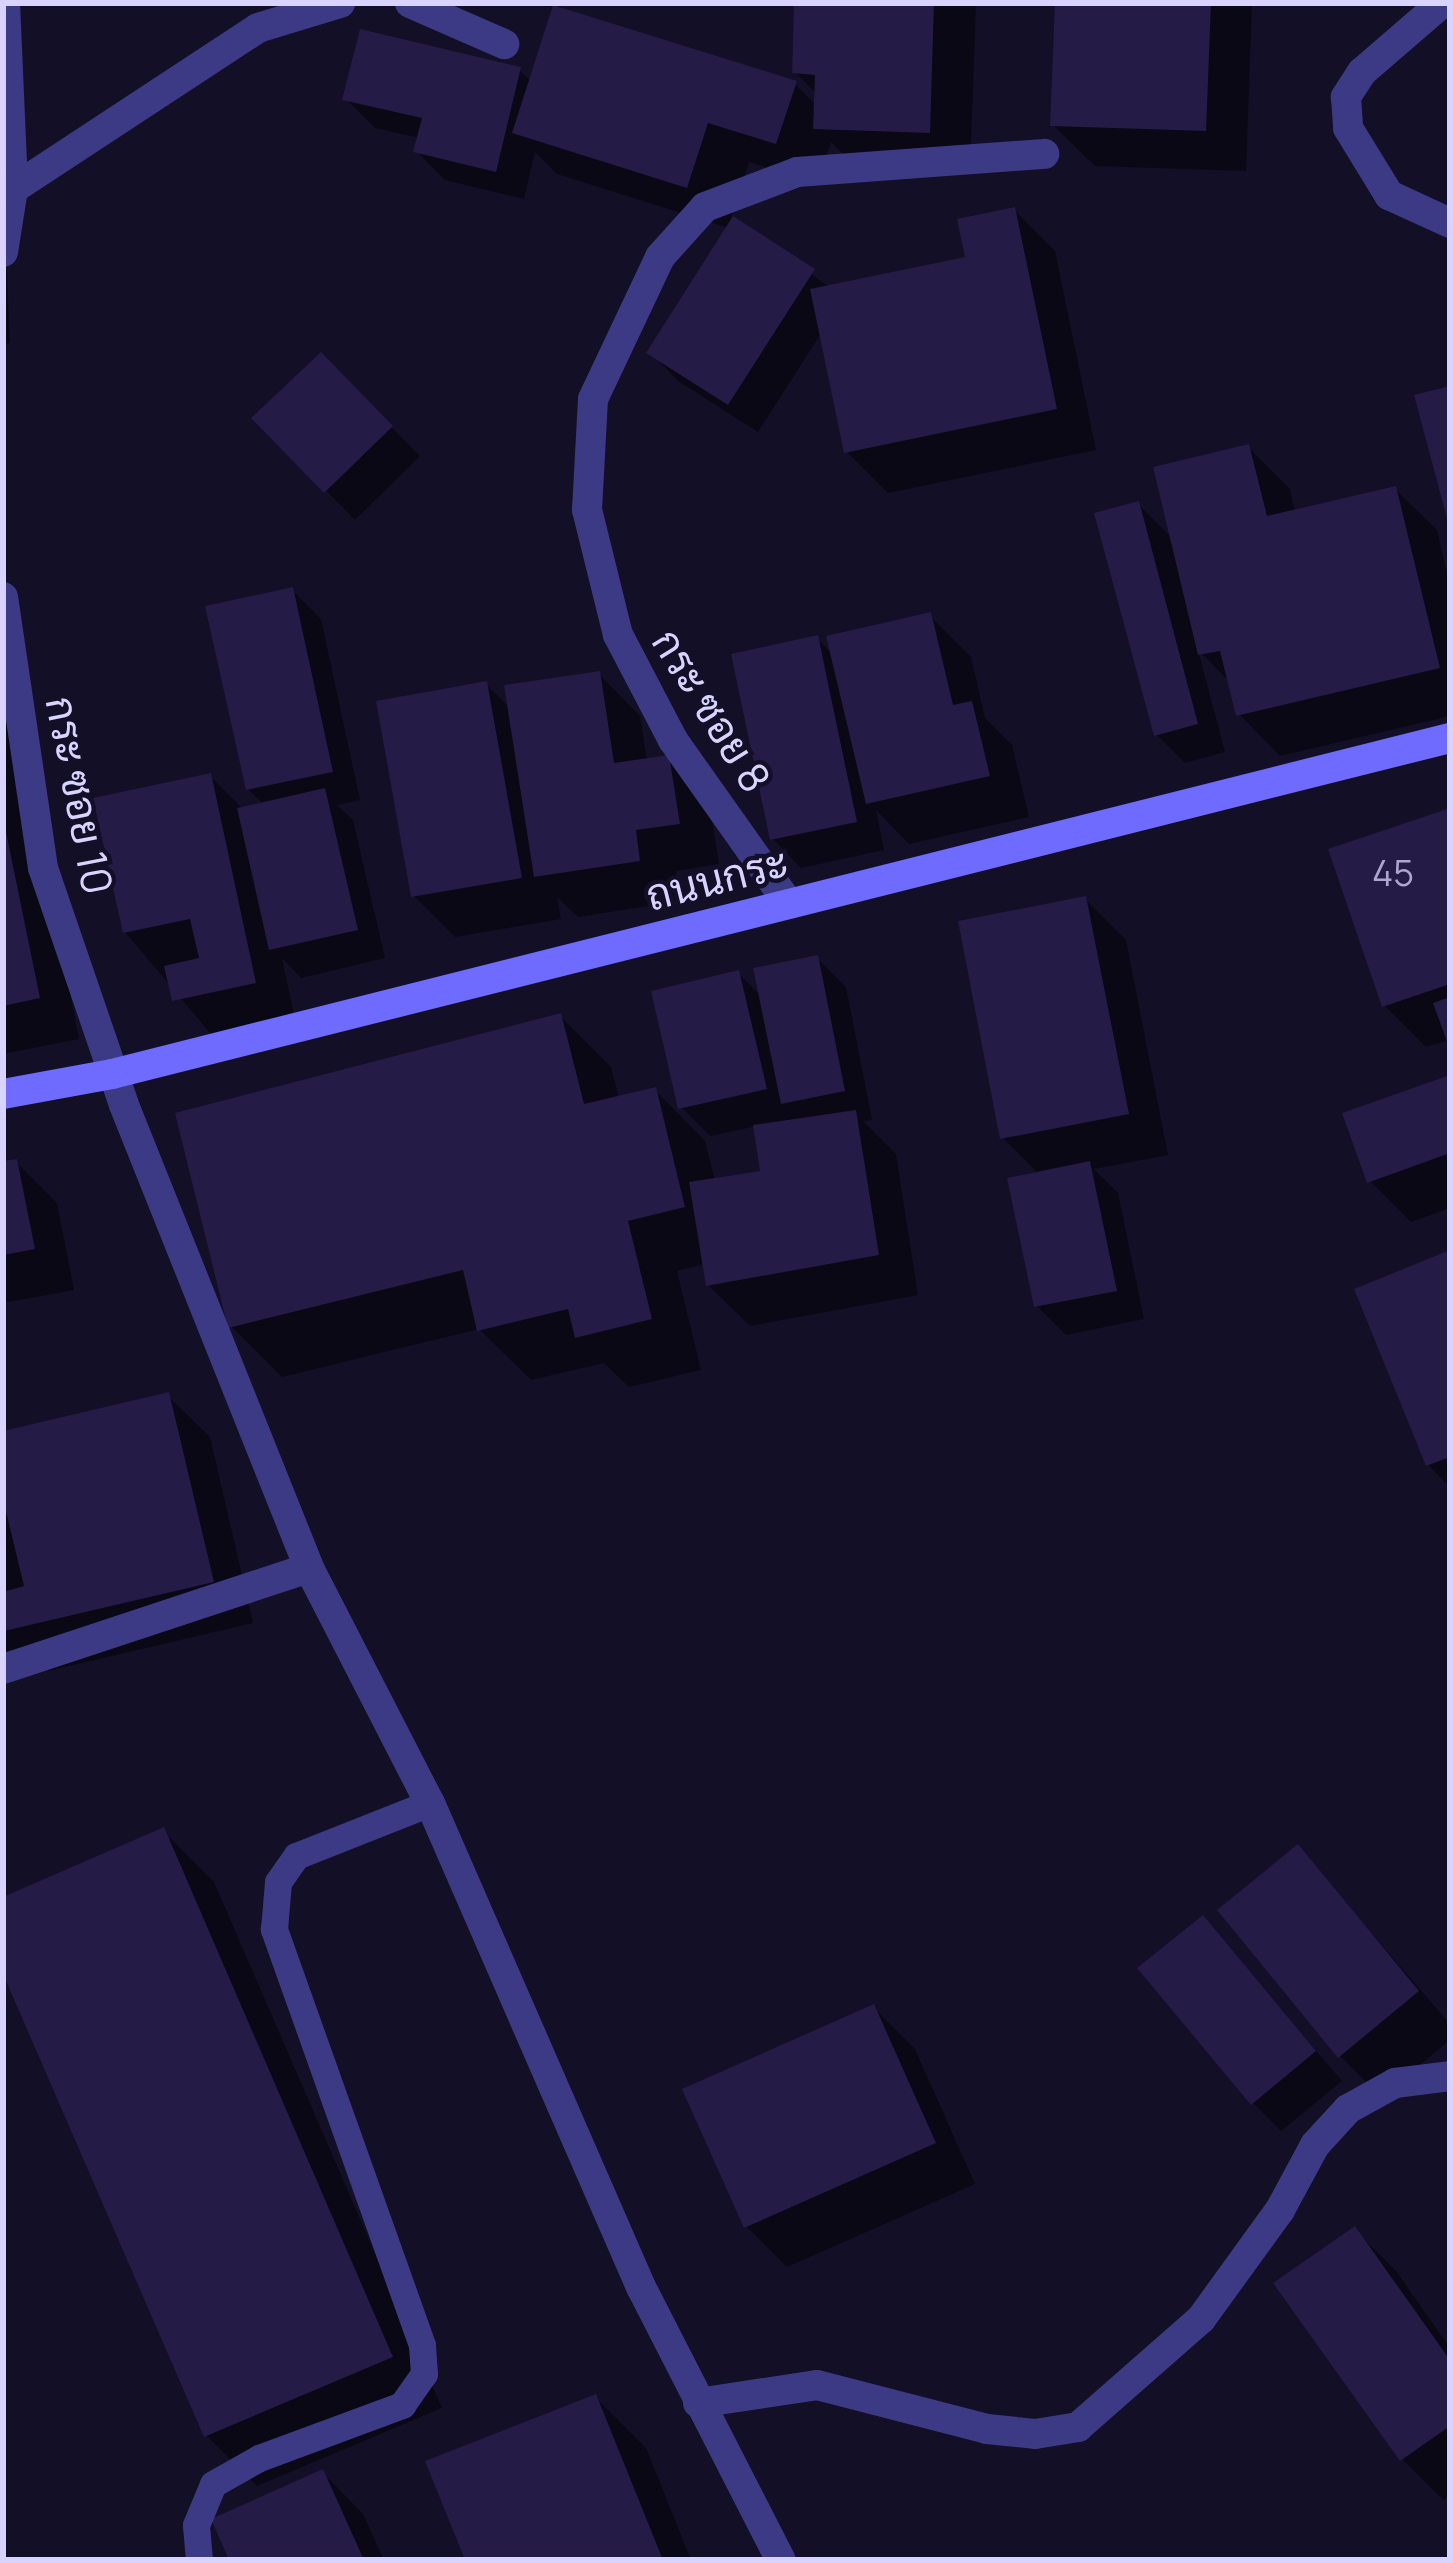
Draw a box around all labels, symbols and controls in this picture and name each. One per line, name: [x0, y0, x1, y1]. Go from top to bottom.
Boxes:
street label: กระ ซอย 8: [642, 619, 782, 801]
street label: กระ ซอย 10: [36, 692, 124, 898]
street label: ถนนกระ: [641, 836, 793, 920]
house number: 45: [1372, 851, 1414, 895]

